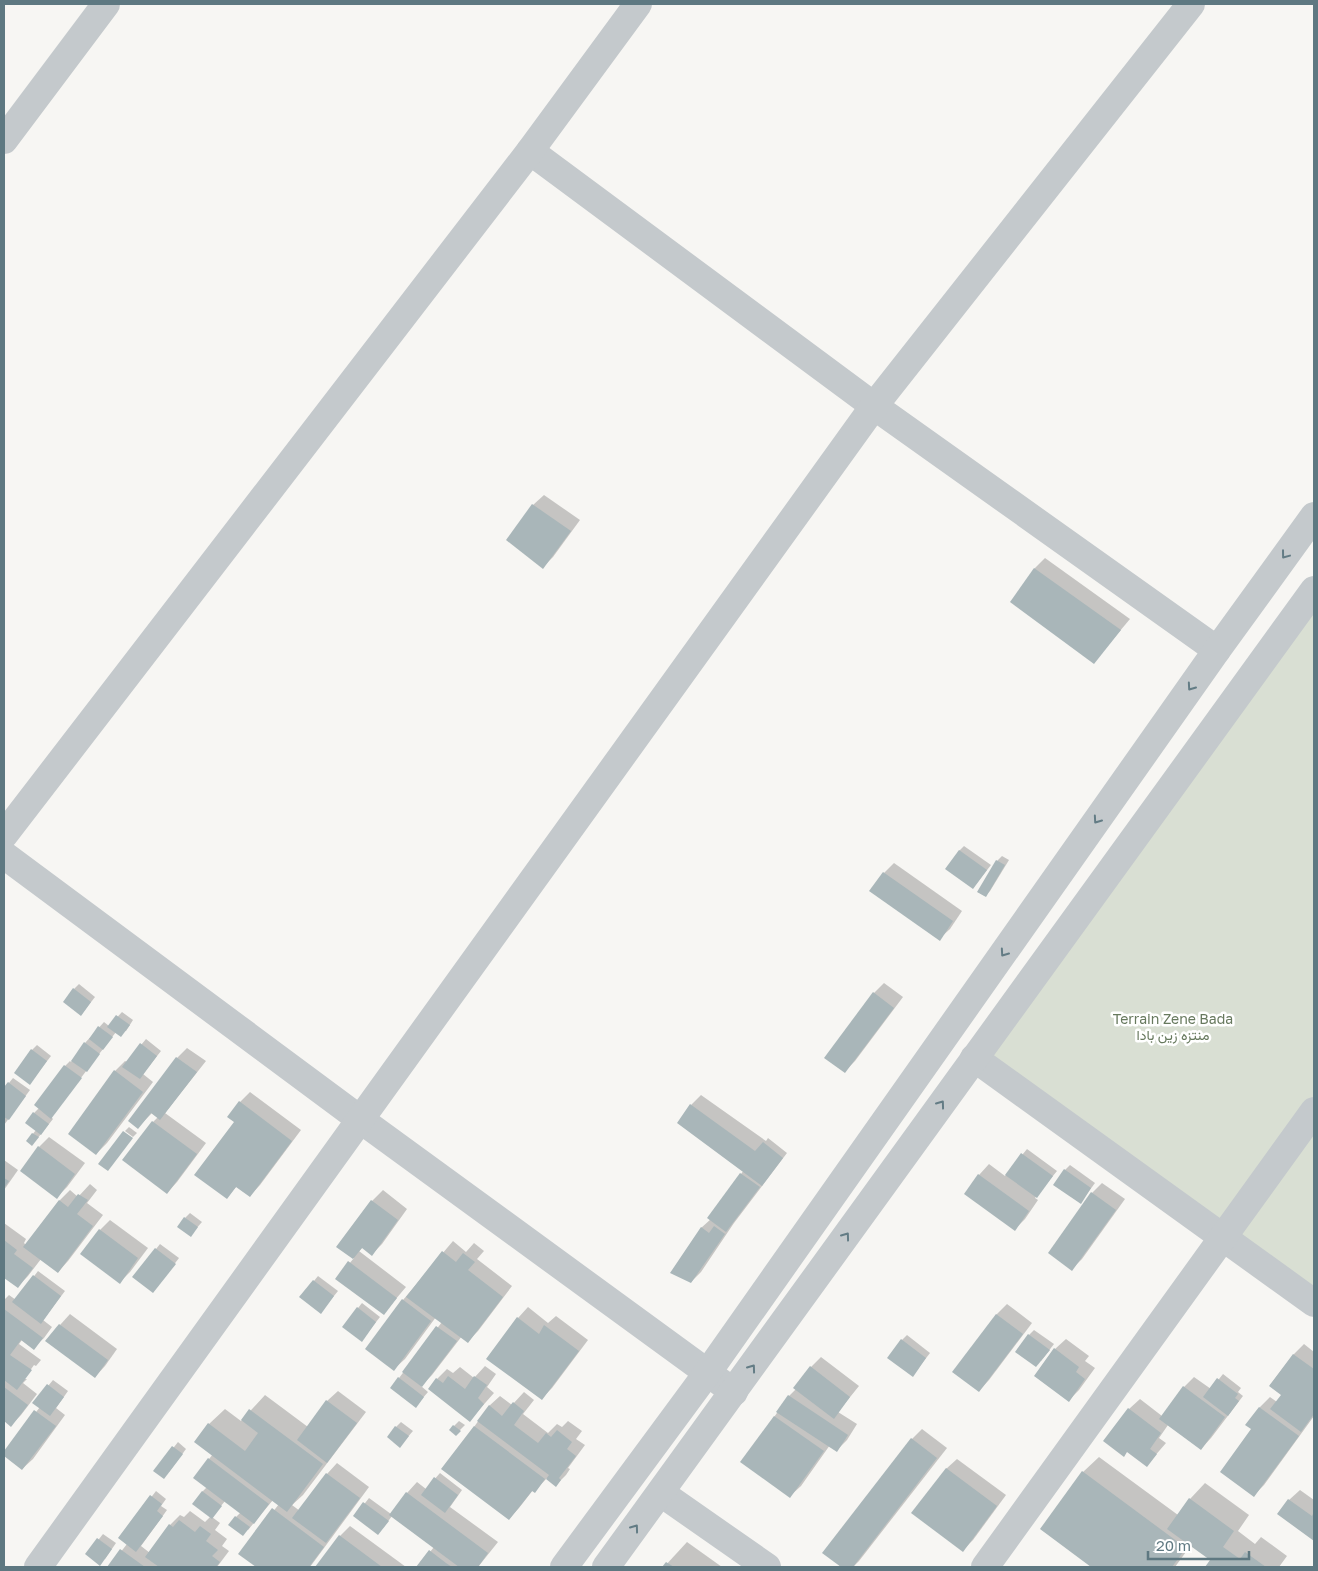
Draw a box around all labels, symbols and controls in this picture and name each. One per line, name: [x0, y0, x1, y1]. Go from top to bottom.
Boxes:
one-way arrow: [1282, 549, 1291, 559]
one-way arrow: [1188, 682, 1197, 691]
one-way arrow: [1094, 814, 1103, 824]
one-way arrow: [1001, 947, 1010, 957]
park label: Terrain Zene Bada منتزه زين بادا: [1113, 1010, 1233, 1044]
one-way arrow: [935, 1101, 944, 1110]
one-way arrow: [840, 1233, 849, 1242]
one-way arrow: [745, 1365, 755, 1374]
one-way arrow: [629, 1524, 638, 1534]
scale bar: [1148, 1528, 1249, 1560]
text: 20 m: [1156, 1536, 1191, 1554]

